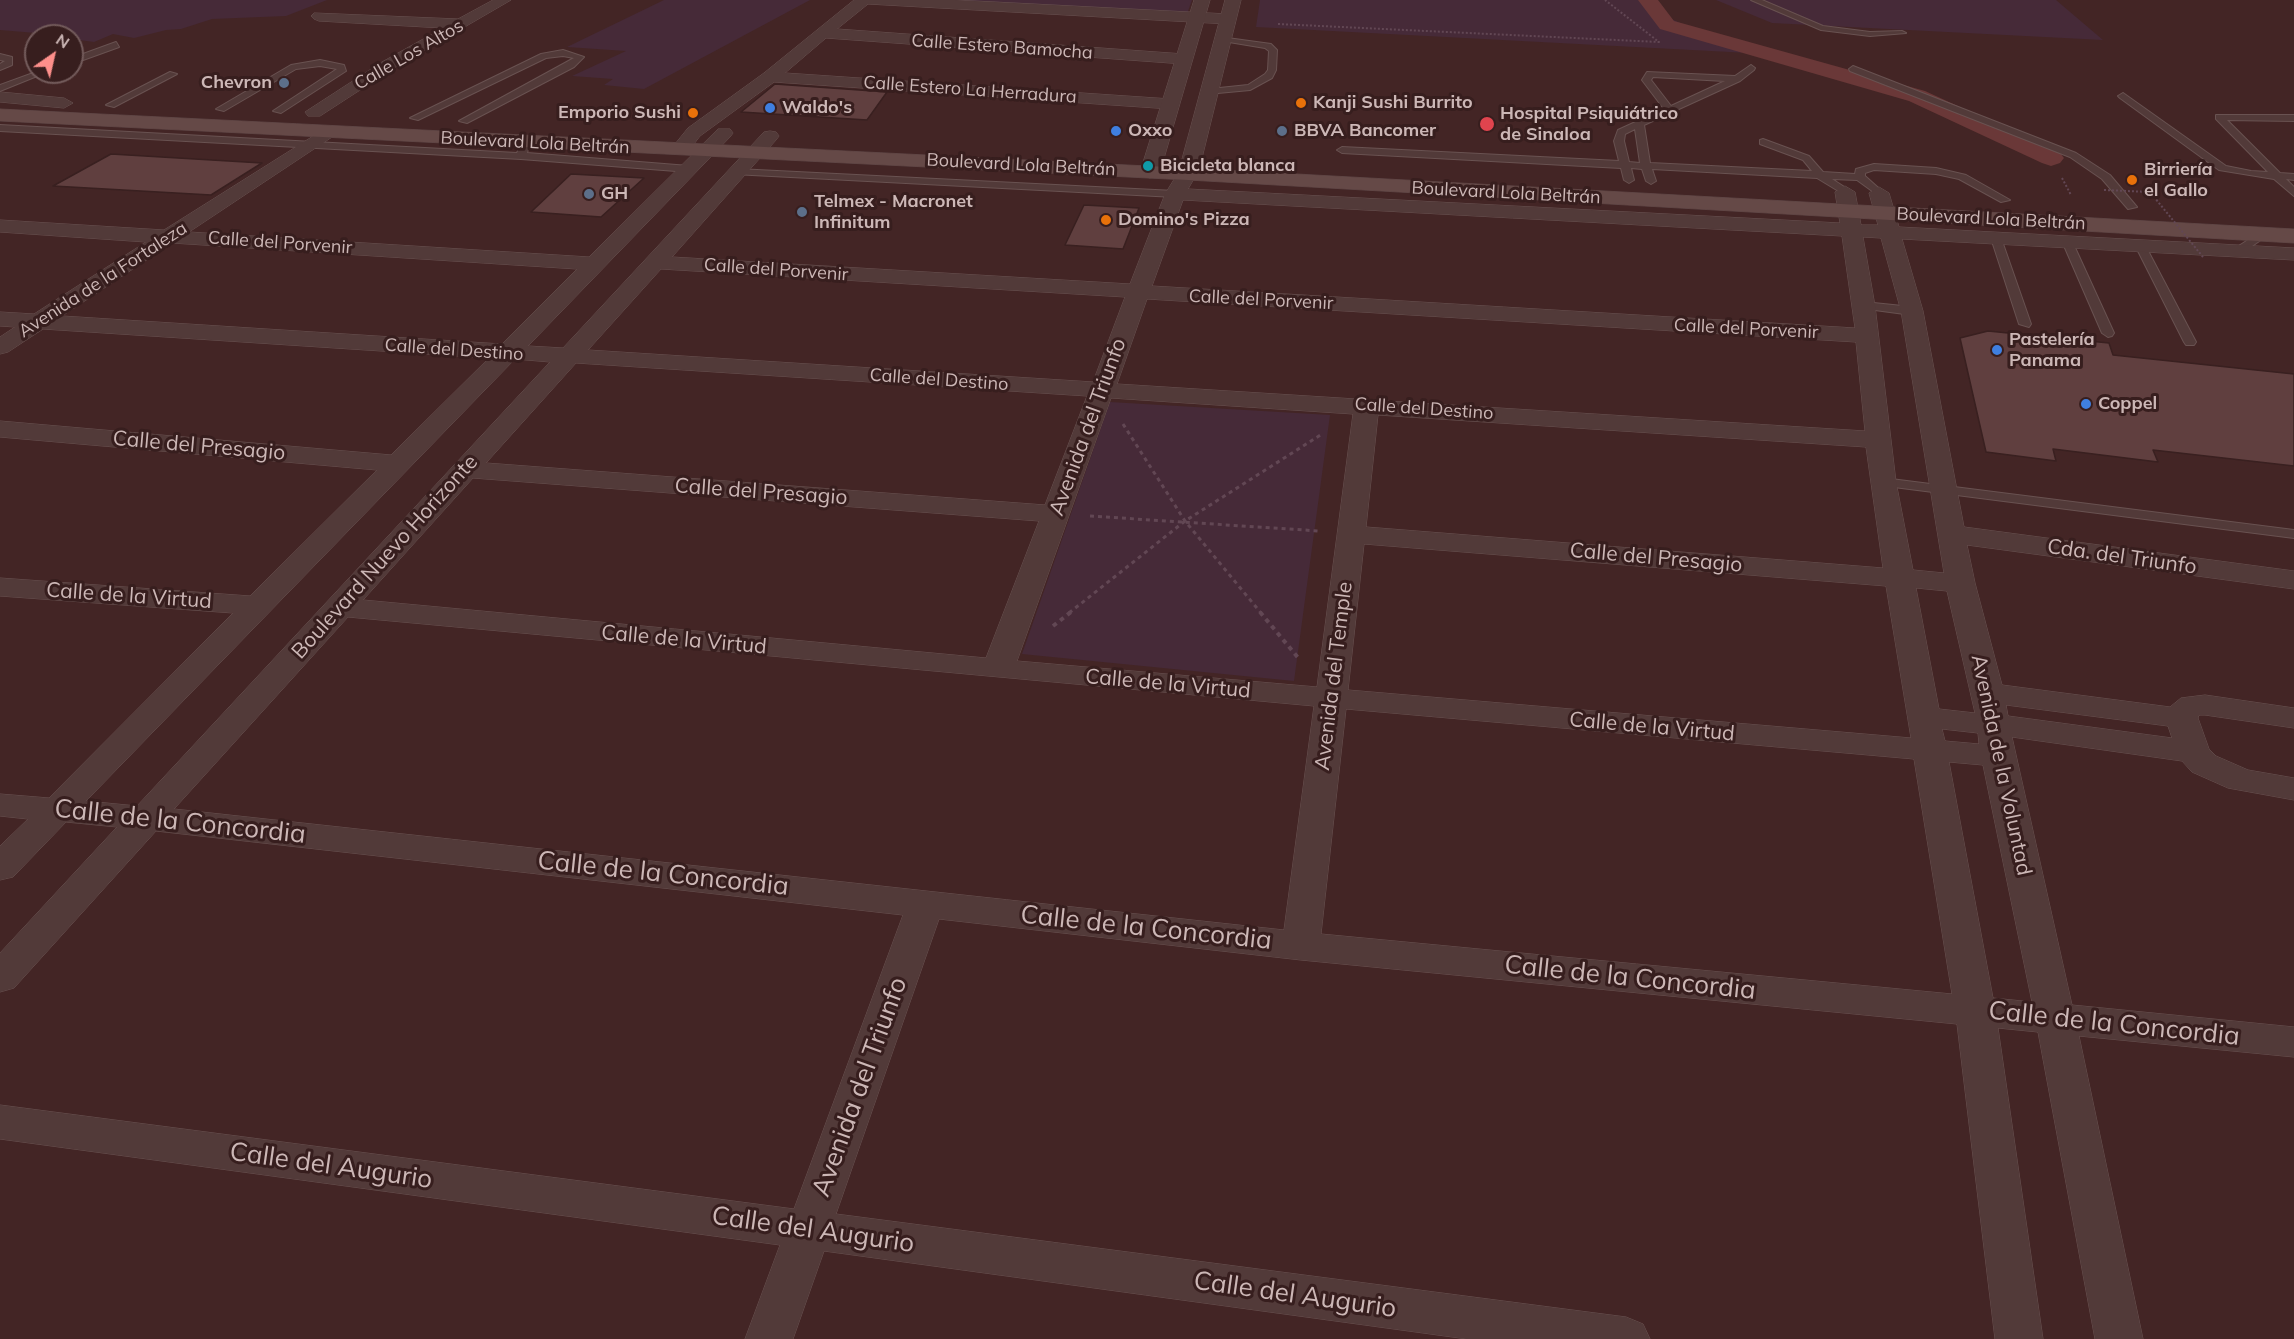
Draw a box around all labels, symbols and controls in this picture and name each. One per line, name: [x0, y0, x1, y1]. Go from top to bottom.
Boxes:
street label: Calle Los Altos: [351, 15, 467, 95]
north arrow: [24, 24, 84, 84]
text: N: [52, 29, 74, 52]
street label: Calle Estero Bamocha: [911, 30, 1093, 64]
place label: Chevron: [201, 72, 272, 94]
street label: Calle Estero La Herradura: [863, 72, 1077, 108]
marker: Chevron: [277, 76, 291, 90]
place label: Kanji Sushi Burrito: [1313, 92, 1473, 114]
marker: Kanji Sushi Burrito: [1294, 96, 1308, 110]
place label: Waldo's: [782, 97, 852, 119]
marker: Waldo's: [763, 101, 777, 115]
place label: Emporio Sushi: [558, 102, 681, 124]
place label: Hospital Psiquiátrico de Sinaloa: [1500, 103, 1678, 146]
marker: Emporio Sushi: [686, 106, 700, 120]
marker: Hospital Psiquiátrico de Sinaloa: [1478, 115, 1496, 133]
place label: Oxxo: [1128, 120, 1172, 142]
place label: BBVA Bancomer: [1294, 120, 1436, 142]
marker: Oxxo: [1109, 124, 1123, 138]
marker: BBVA Bancomer: [1275, 124, 1289, 138]
street label: Boulevard Lola Beltrán: [440, 127, 630, 159]
street label: Boulevard Lola Beltrán: [926, 149, 1116, 181]
place label: Bicicleta blanca: [1160, 155, 1295, 177]
marker: Bicicleta blanca: [1141, 159, 1155, 173]
place label: Birriería el Gallo: [2144, 159, 2213, 201]
marker: Birriería el Gallo: [2125, 173, 2139, 187]
street label: Boulevard Lola Beltrán: [1411, 177, 1601, 209]
place label: GH: [601, 183, 628, 205]
marker: GH: [582, 187, 596, 201]
place label: Telmex - Macronet Infinitum: [814, 191, 973, 234]
street label: Boulevard Lola Beltrán: [1896, 203, 2086, 235]
marker: Telmex - Macronet Infinitum: [795, 205, 809, 219]
place label: Domino's Pizza: [1118, 209, 1250, 231]
marker: Domino's Pizza: [1099, 213, 1113, 227]
street label: Avenida de la Fortaleza: [15, 217, 191, 343]
street label: Calle del Porvenir: [207, 227, 353, 259]
street label: Calle del Porvenir: [703, 254, 849, 286]
street label: Calle del Porvenir: [1188, 285, 1334, 315]
street label: Calle del Porvenir: [1673, 314, 1819, 344]
place label: Pastelería Panama: [2009, 329, 2095, 372]
street label: Calle del Destino: [384, 334, 524, 366]
street label: Avenida del Triunfo: [1044, 335, 1132, 519]
marker: Pastelería Panama: [1990, 343, 2004, 357]
street label: Calle del Destino: [869, 364, 1009, 396]
street label: Calle del Destino: [1354, 393, 1494, 425]
place label: Coppel: [2098, 393, 2157, 415]
marker: Coppel: [2079, 397, 2093, 411]
street label: Calle del Presagio: [112, 426, 286, 466]
street label: Boulevard Nuevo Horizonte: [287, 450, 483, 664]
street label: Calle del Presagio: [674, 473, 848, 511]
street label: Cda. del Triunfo: [2046, 534, 2198, 580]
street label: Calle del Presagio: [1569, 538, 1743, 578]
street label: Calle de la Virtud: [45, 578, 213, 614]
street label: Avenida del Temple: [1310, 580, 1358, 772]
street label: Calle de la Virtud: [600, 620, 768, 660]
street label: Avenida de la Voluntad: [1965, 652, 2037, 878]
street label: Calle de la Virtud: [1084, 664, 1252, 704]
street label: Calle de la Virtud: [1568, 707, 1736, 747]
street label: Calle de la Concordia: [53, 793, 307, 851]
street label: Calle de la Concordia: [536, 845, 790, 903]
street label: Calle de la Concordia: [1019, 899, 1273, 957]
street label: Calle de la Concordia: [1503, 949, 1757, 1007]
street label: Avenida del Triunfo: [806, 973, 914, 1201]
street label: Calle de la Concordia: [1987, 995, 2241, 1053]
street label: Calle del Augurio: [228, 1136, 434, 1196]
street label: Calle del Augurio: [710, 1200, 916, 1260]
street label: Calle del Augurio: [1192, 1265, 1398, 1325]

